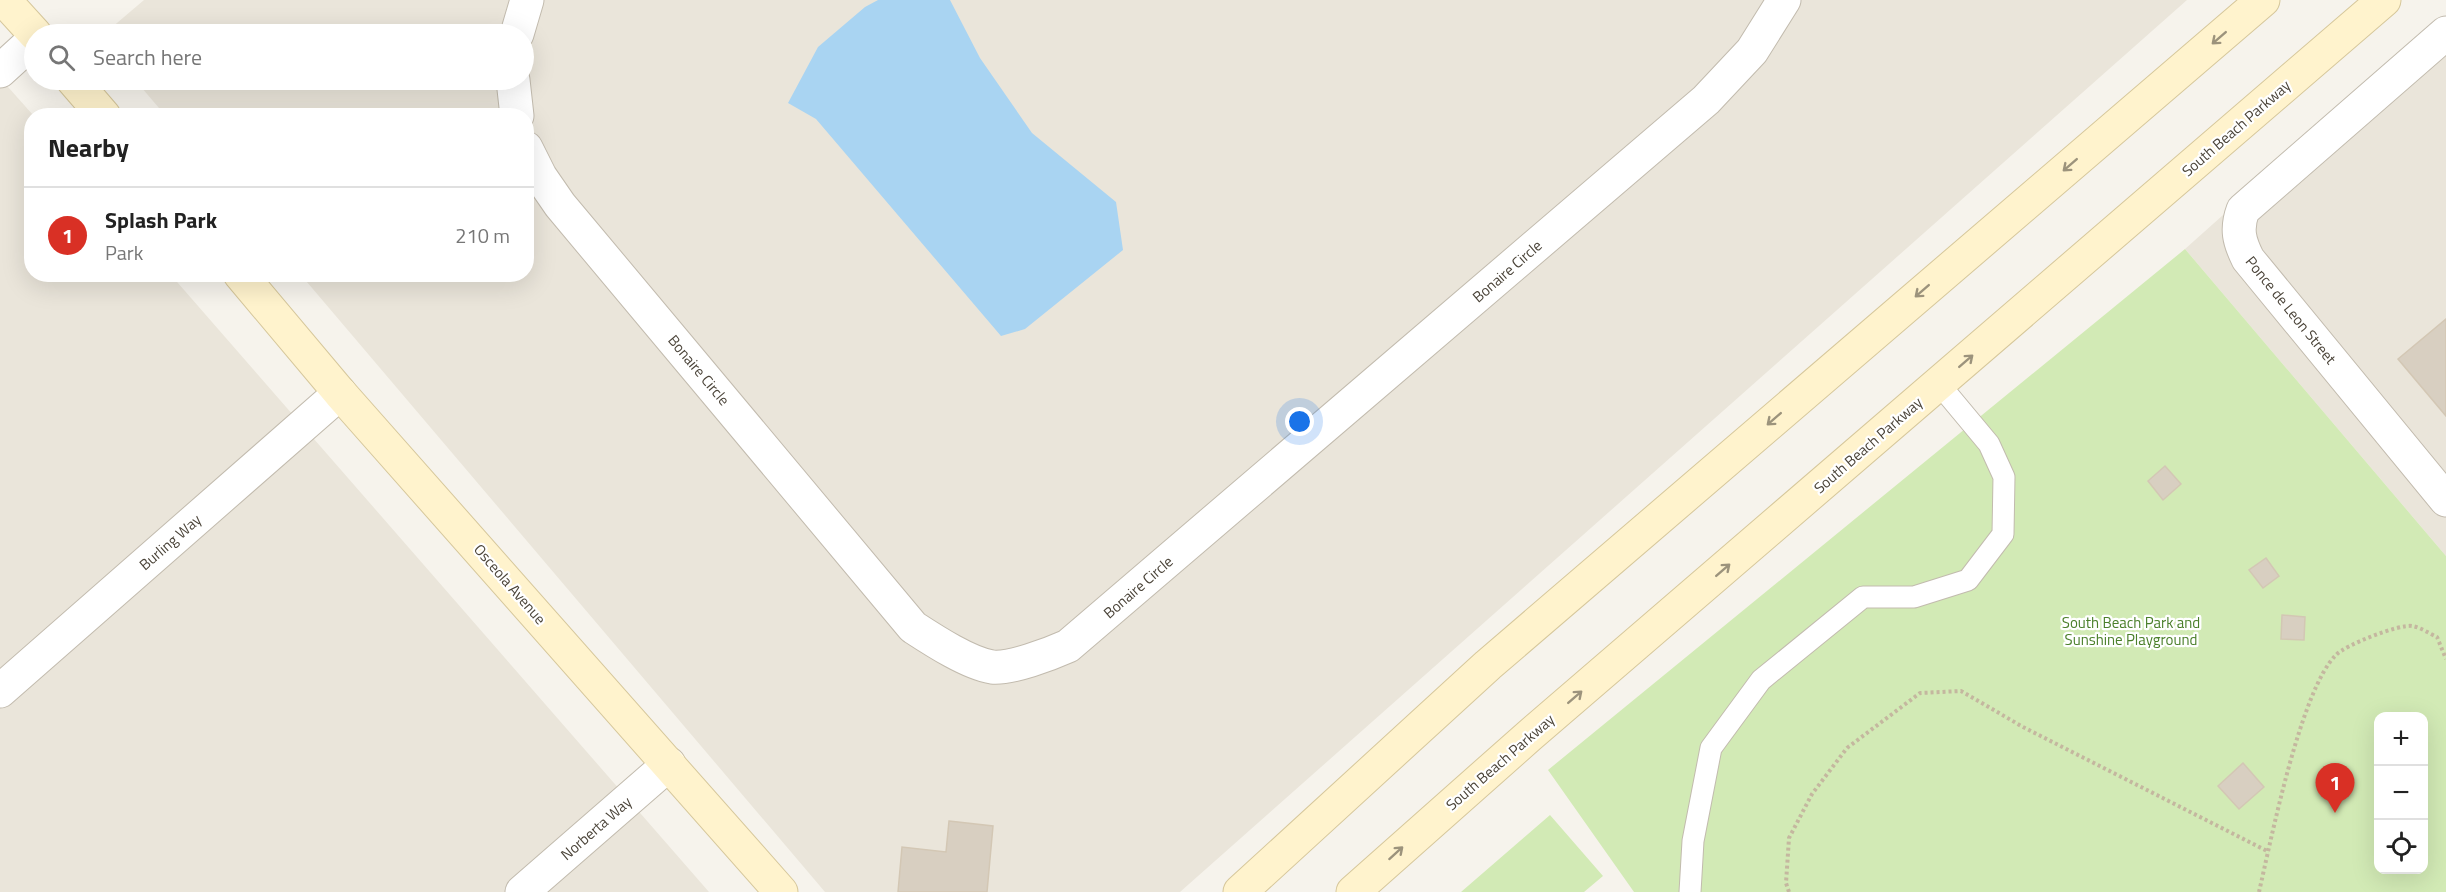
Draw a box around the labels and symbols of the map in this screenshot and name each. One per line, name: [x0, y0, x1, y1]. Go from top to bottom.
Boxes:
one-way arrow: [2212, 31, 2227, 45]
street label: South Beach Parkway: [2177, 74, 2295, 182]
one-way arrow: [2063, 158, 2078, 172]
street label: Bonaire Circle: [1467, 234, 1547, 308]
street label: Ponce de Leon Street: [2240, 251, 2342, 370]
one-way arrow: [1914, 285, 1930, 298]
street label: Bonaire Circle: [663, 330, 735, 410]
one-way arrow: [1958, 354, 1973, 368]
street label: South Beach Parkway: [1809, 391, 1927, 499]
your location: [1285, 407, 1314, 436]
one-way arrow: [1767, 412, 1782, 426]
street label: Burling Way: [134, 508, 206, 576]
street label: Osceola Avenue: [469, 539, 551, 629]
street label: Bonaire Circle: [1098, 550, 1178, 624]
one-way arrow: [1715, 563, 1730, 577]
park label: South Beach Park and Sunshine Playground: [2062, 611, 2200, 651]
one-way arrow: [1567, 690, 1582, 704]
street label: South Beach Parkway: [1441, 708, 1559, 816]
pin: 1: [2316, 764, 2354, 813]
street label: Norberta Way: [555, 791, 637, 865]
one-way arrow: [1389, 846, 1404, 860]

